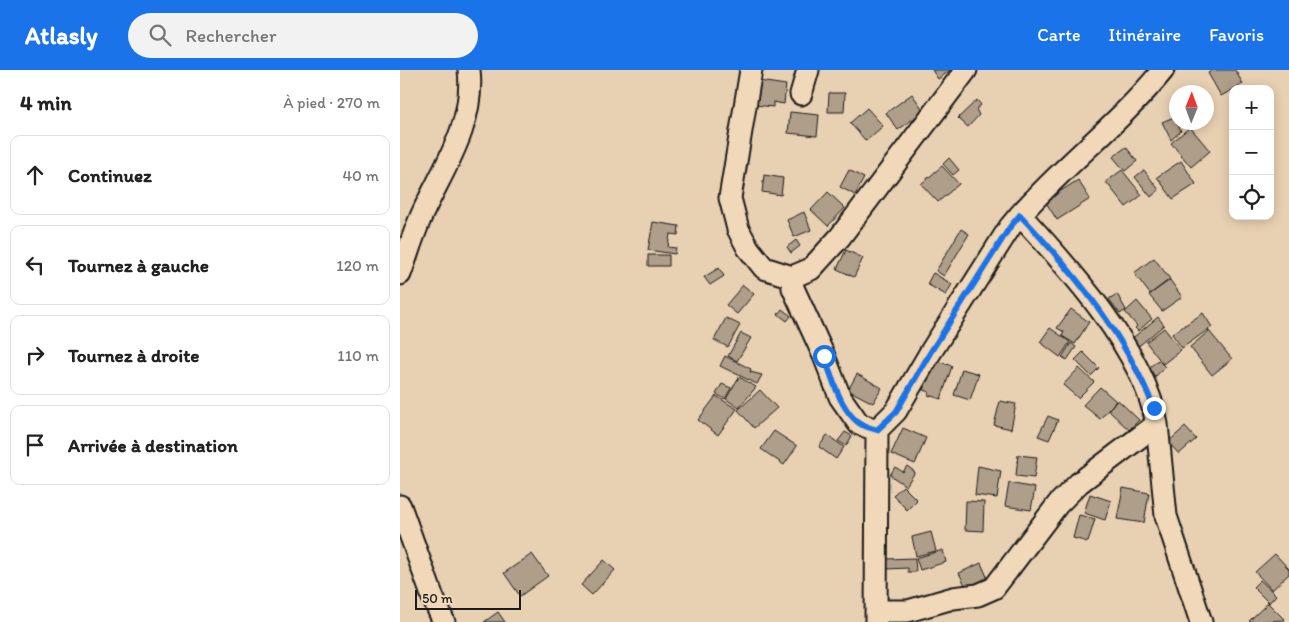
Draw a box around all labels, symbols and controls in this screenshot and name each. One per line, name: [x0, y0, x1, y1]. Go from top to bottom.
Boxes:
search box: [128, 13, 478, 58]
text: Atlasly: [25, 21, 98, 50]
icon: search: [146, 21, 174, 49]
text: Rechercher: [186, 24, 276, 47]
text: Carte: [1037, 24, 1081, 46]
text: Itinéraire: [1109, 24, 1181, 46]
text: Favoris: [1209, 24, 1264, 46]
north arrow: [1169, 85, 1214, 130]
map controls: [1229, 85, 1274, 220]
button: +: [1229, 85, 1274, 130]
text: 4 min: [20, 90, 72, 115]
text: À pied · 270 m: [283, 93, 380, 112]
button: −: [1229, 130, 1274, 175]
icon: ahead: [21, 161, 49, 189]
text: Continuez: [68, 164, 152, 187]
text: 40 m: [342, 166, 379, 185]
button: locate: [1229, 175, 1274, 220]
icon: left: [21, 251, 49, 279]
text: Tournez à gauche: [68, 254, 209, 277]
text: 120 m: [336, 256, 379, 275]
icon: right: [21, 341, 49, 369]
text: Tournez à droite: [68, 344, 200, 367]
route start: [813, 345, 836, 368]
text: 110 m: [337, 346, 379, 365]
route end: [1143, 397, 1166, 420]
icon: arrive: [21, 431, 49, 459]
text: Arrivée à destination: [68, 434, 238, 457]
scale bar: [415, 587, 521, 610]
text: 50 m: [422, 590, 453, 607]

